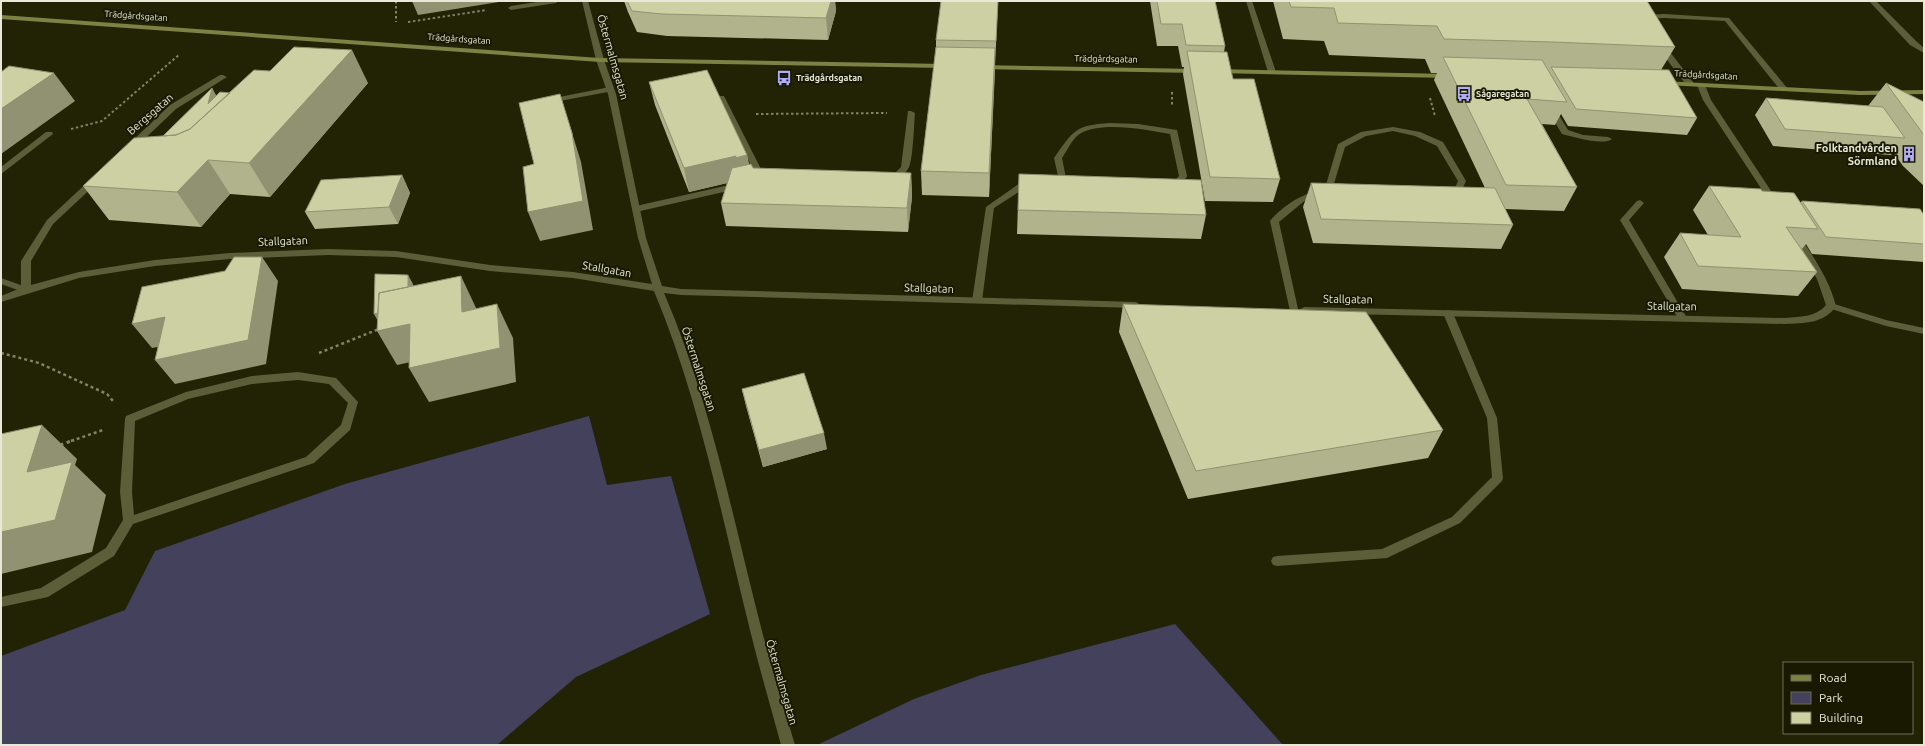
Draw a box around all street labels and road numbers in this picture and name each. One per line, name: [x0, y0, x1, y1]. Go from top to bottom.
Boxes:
street label: Trädgårdsgatan: [104, 9, 168, 23]
street label: Östermalmsgatan: [595, 13, 631, 101]
street label: Trädgårdsgatan: [427, 32, 491, 46]
street label: Trädgårdsgatan: [1074, 53, 1138, 65]
street label: Trädgårdsgatan: [1674, 68, 1738, 82]
street label: Bergsgatan: [125, 91, 175, 137]
street label: Stallgatan: [258, 234, 308, 248]
street label: Stallgatan: [581, 259, 633, 279]
street label: Stallgatan: [904, 281, 954, 295]
street label: Stallgatan: [1323, 293, 1373, 305]
street label: Stallgatan: [1647, 300, 1697, 312]
street label: Östermalmsgatan: [680, 325, 718, 413]
street label: Östermalmsgatan: [764, 638, 800, 726]

